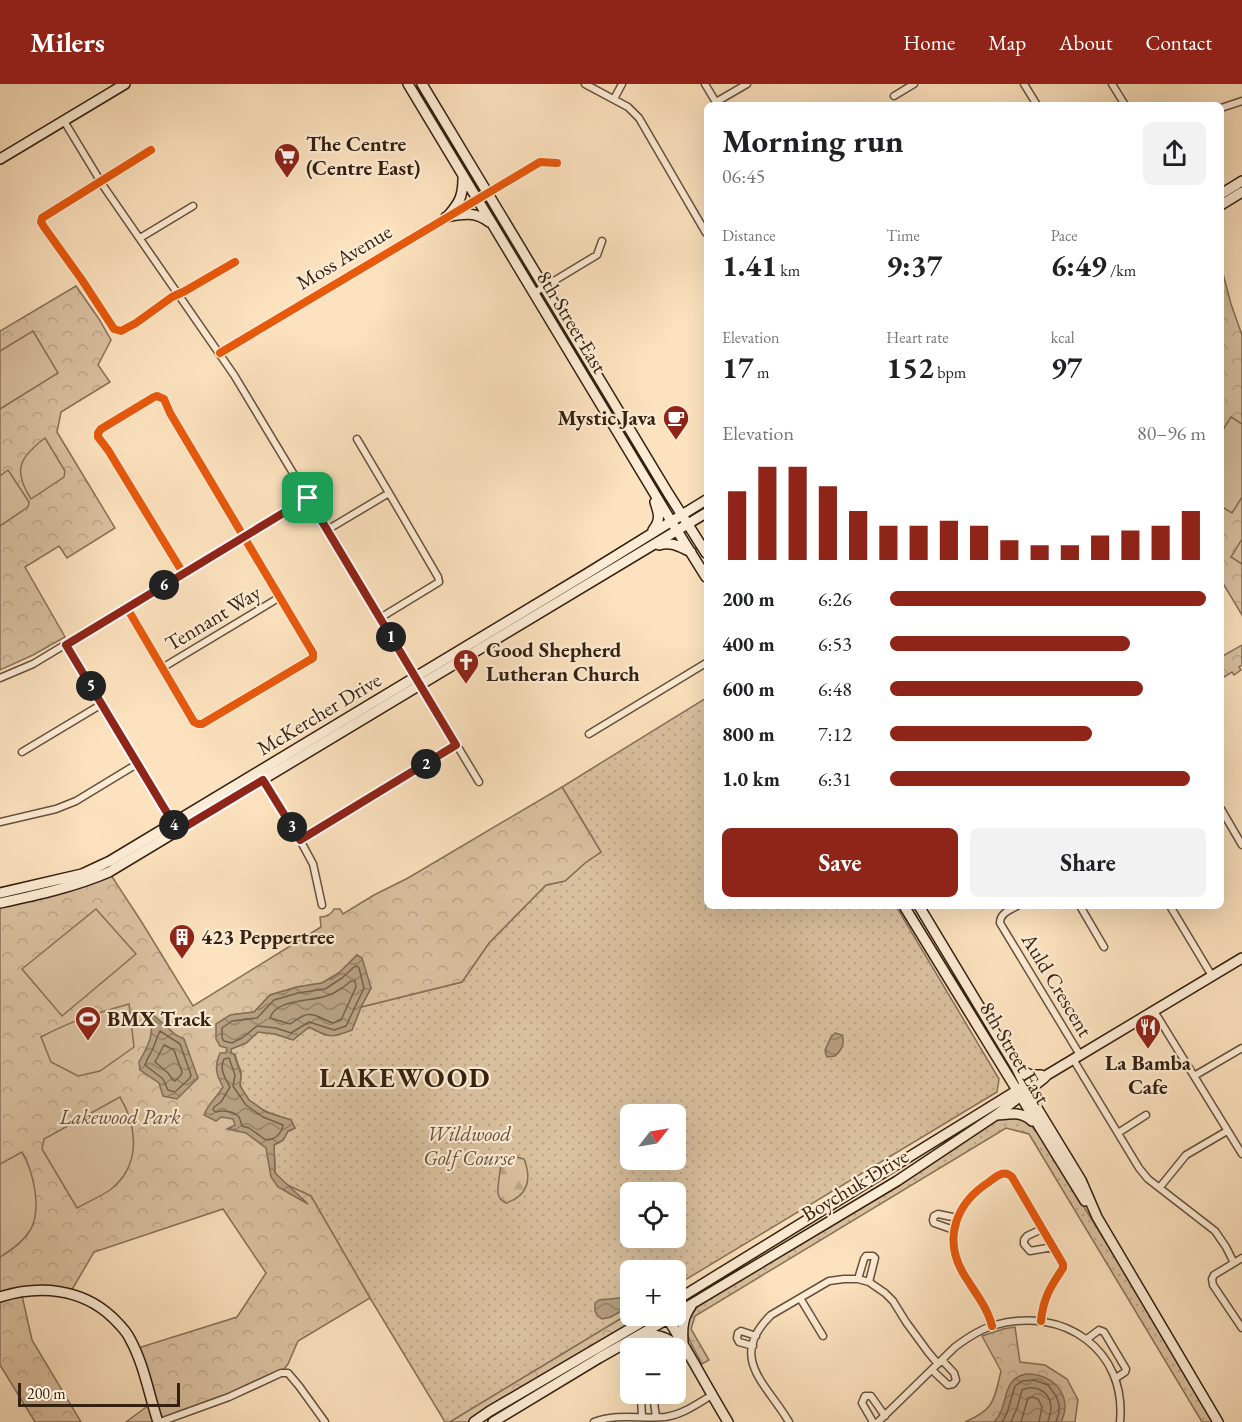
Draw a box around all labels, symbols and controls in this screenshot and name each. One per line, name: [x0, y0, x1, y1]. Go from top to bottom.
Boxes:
text: Milers: [30, 24, 105, 60]
text: Home: [903, 29, 955, 56]
text: Map: [988, 29, 1026, 56]
text: About: [1059, 29, 1112, 56]
text: Contact: [1145, 29, 1212, 56]
text: Morning run: [722, 119, 904, 162]
button: share: [1143, 122, 1206, 185]
place label: The Centre (Centre East): [306, 130, 420, 181]
supermarket icon: The Centre (Centre East): [272, 141, 302, 179]
text: 06:45: [722, 163, 765, 189]
street label: Moss Avenue: [291, 217, 397, 296]
text: Distance: [722, 225, 775, 246]
text: Time: [886, 225, 920, 246]
text: Pace: [1051, 225, 1078, 246]
text: 1.41: [722, 246, 777, 285]
text: 9:37: [886, 246, 942, 285]
text: 6:49: [1051, 246, 1107, 285]
text: km: [777, 260, 800, 281]
text: /km: [1107, 260, 1136, 281]
street label: 8th Street East: [531, 265, 614, 378]
text: Elevation: [722, 327, 780, 348]
text: Heart rate: [886, 327, 948, 348]
text: kcal: [1051, 327, 1075, 348]
text: 17: [722, 348, 754, 387]
text: 152: [886, 348, 934, 387]
text: 97: [1051, 348, 1082, 387]
text: m: [754, 362, 769, 383]
text: bpm: [934, 362, 966, 383]
cafe icon: Mystic Java: [661, 403, 691, 441]
place label: Mystic Java: [557, 404, 657, 431]
text: Elevation: [722, 420, 794, 446]
text: 80–96 m: [1137, 420, 1206, 446]
pin: [282, 472, 333, 523]
icon: arrive: [291, 481, 324, 514]
pin: 6: [149, 570, 179, 600]
text: 6: [160, 574, 168, 595]
street label: Tennant Way: [160, 578, 266, 657]
text: 200 m: [722, 586, 775, 612]
text: 6:26: [818, 586, 852, 612]
pin: 1: [376, 622, 406, 652]
text: 1: [387, 626, 395, 647]
text: 400 m: [722, 631, 775, 657]
text: 6:53: [818, 631, 852, 657]
place label: Good Shepherd Lutheran Church: [486, 636, 640, 687]
church icon: Good Shepherd Lutheran Church: [451, 647, 481, 685]
street label: McKercher Drive: [252, 666, 386, 761]
pin: 5: [76, 671, 106, 701]
text: 5: [87, 675, 95, 696]
text: 600 m: [722, 676, 775, 702]
text: 6:48: [818, 676, 852, 702]
text: 800 m: [722, 721, 775, 747]
text: 7:12: [818, 721, 852, 747]
pin: 2: [411, 749, 441, 779]
text: 2: [422, 753, 430, 774]
text: 1.0 km: [722, 766, 780, 792]
text: 6:31: [818, 766, 852, 792]
pin: 4: [159, 810, 189, 840]
pin: 3: [277, 812, 307, 842]
text: 4: [170, 814, 178, 835]
text: 3: [288, 816, 296, 837]
button: Save: [722, 828, 958, 897]
button: Share: [970, 828, 1206, 897]
building icon: 423 Peppertree: [167, 922, 197, 960]
place label: 423 Peppertree: [201, 923, 335, 950]
street label: Auld Crescent: [1015, 927, 1099, 1042]
street label: 8th Street East: [974, 996, 1057, 1109]
sports icon: BMX Track: [73, 1004, 103, 1042]
place label: BMX Track: [107, 1005, 212, 1032]
restaurant icon: La Bamba Cafe: [1133, 1012, 1163, 1050]
place label: La Bamba Cafe: [1105, 1049, 1192, 1100]
district label: LAKEWOOD: [319, 1060, 491, 1095]
park label: Lakewood Park: [58, 1103, 181, 1130]
north arrow: [620, 1104, 686, 1170]
map controls: [620, 1104, 686, 1404]
park label: Wildwood Golf Course: [423, 1120, 516, 1171]
street label: Boychuk Drive: [796, 1142, 913, 1227]
button: locate: [620, 1182, 686, 1248]
button: +: [620, 1260, 686, 1326]
button: −: [620, 1338, 686, 1404]
scale bar: [18, 1380, 180, 1408]
text: 200 m: [27, 1383, 66, 1404]

